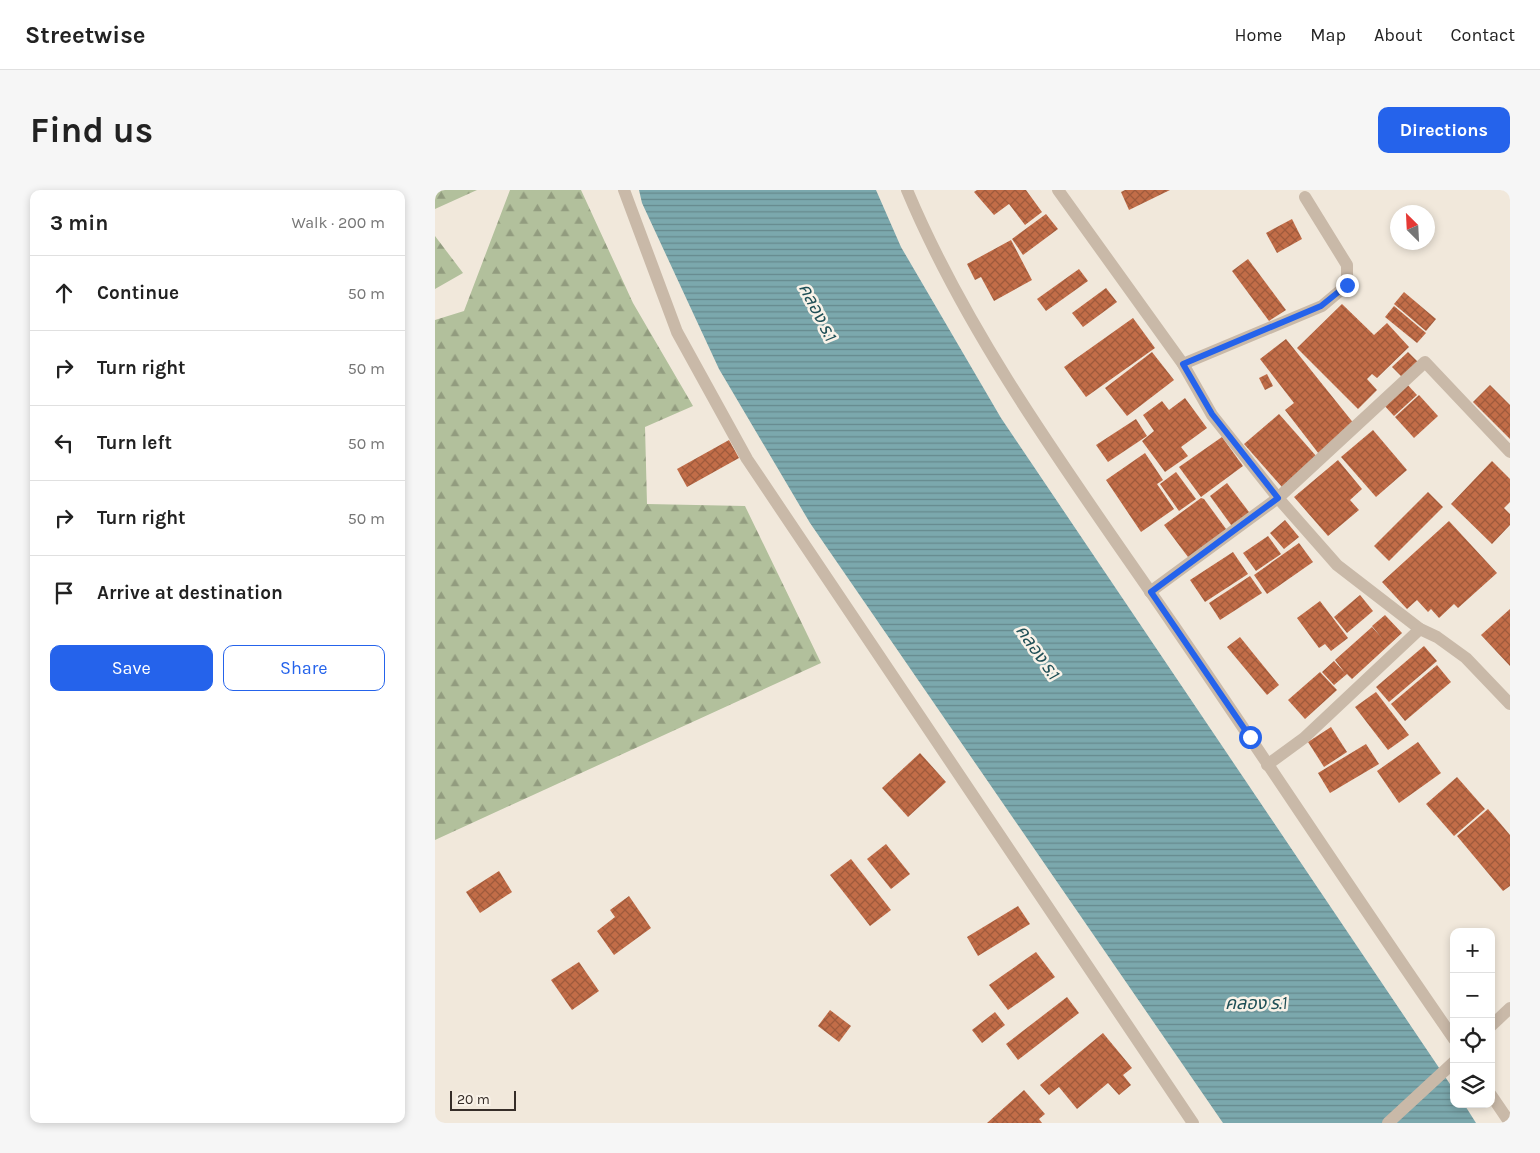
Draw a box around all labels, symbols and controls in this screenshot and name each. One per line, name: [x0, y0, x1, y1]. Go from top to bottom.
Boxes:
text: Streetwise: [25, 21, 146, 49]
text: Home: [1234, 24, 1282, 46]
text: Map: [1310, 24, 1346, 46]
text: About: [1374, 24, 1423, 46]
text: Contact: [1451, 24, 1515, 46]
button: Directions: [1378, 107, 1510, 153]
text: Find us: [30, 110, 153, 151]
north arrow: [1390, 205, 1435, 250]
text: 3 min: [50, 211, 108, 235]
text: Walk · 200 m: [291, 213, 385, 232]
route end: [1336, 274, 1359, 297]
icon: ahead: [50, 279, 78, 307]
water label: คลอง ร.1: [794, 279, 842, 345]
text: Continue: [97, 282, 179, 304]
text: 50 m: [348, 284, 385, 303]
icon: right: [50, 354, 78, 382]
text: Turn right: [97, 357, 186, 379]
text: 50 m: [348, 359, 385, 378]
icon: left: [50, 429, 78, 457]
text: Turn left: [97, 432, 172, 454]
text: 50 m: [348, 434, 385, 453]
icon: right: [50, 504, 78, 532]
text: Turn right: [97, 507, 186, 529]
text: 50 m: [348, 509, 385, 528]
icon: arrive: [50, 579, 78, 607]
text: Arrive at destination: [97, 582, 283, 604]
water label: คลอง ร.1: [1011, 620, 1065, 684]
button: Save: [50, 645, 213, 691]
button: Share: [223, 645, 385, 691]
route start: [1239, 726, 1262, 749]
map controls: [1450, 928, 1495, 1108]
button: +: [1450, 928, 1495, 973]
button: −: [1450, 973, 1495, 1018]
water label: คลอง ร.1: [1225, 992, 1287, 1014]
button: locate: [1450, 1018, 1495, 1063]
button: layers: [1450, 1063, 1495, 1108]
scale bar: [450, 1088, 516, 1111]
text: 20 m: [457, 1091, 490, 1108]

